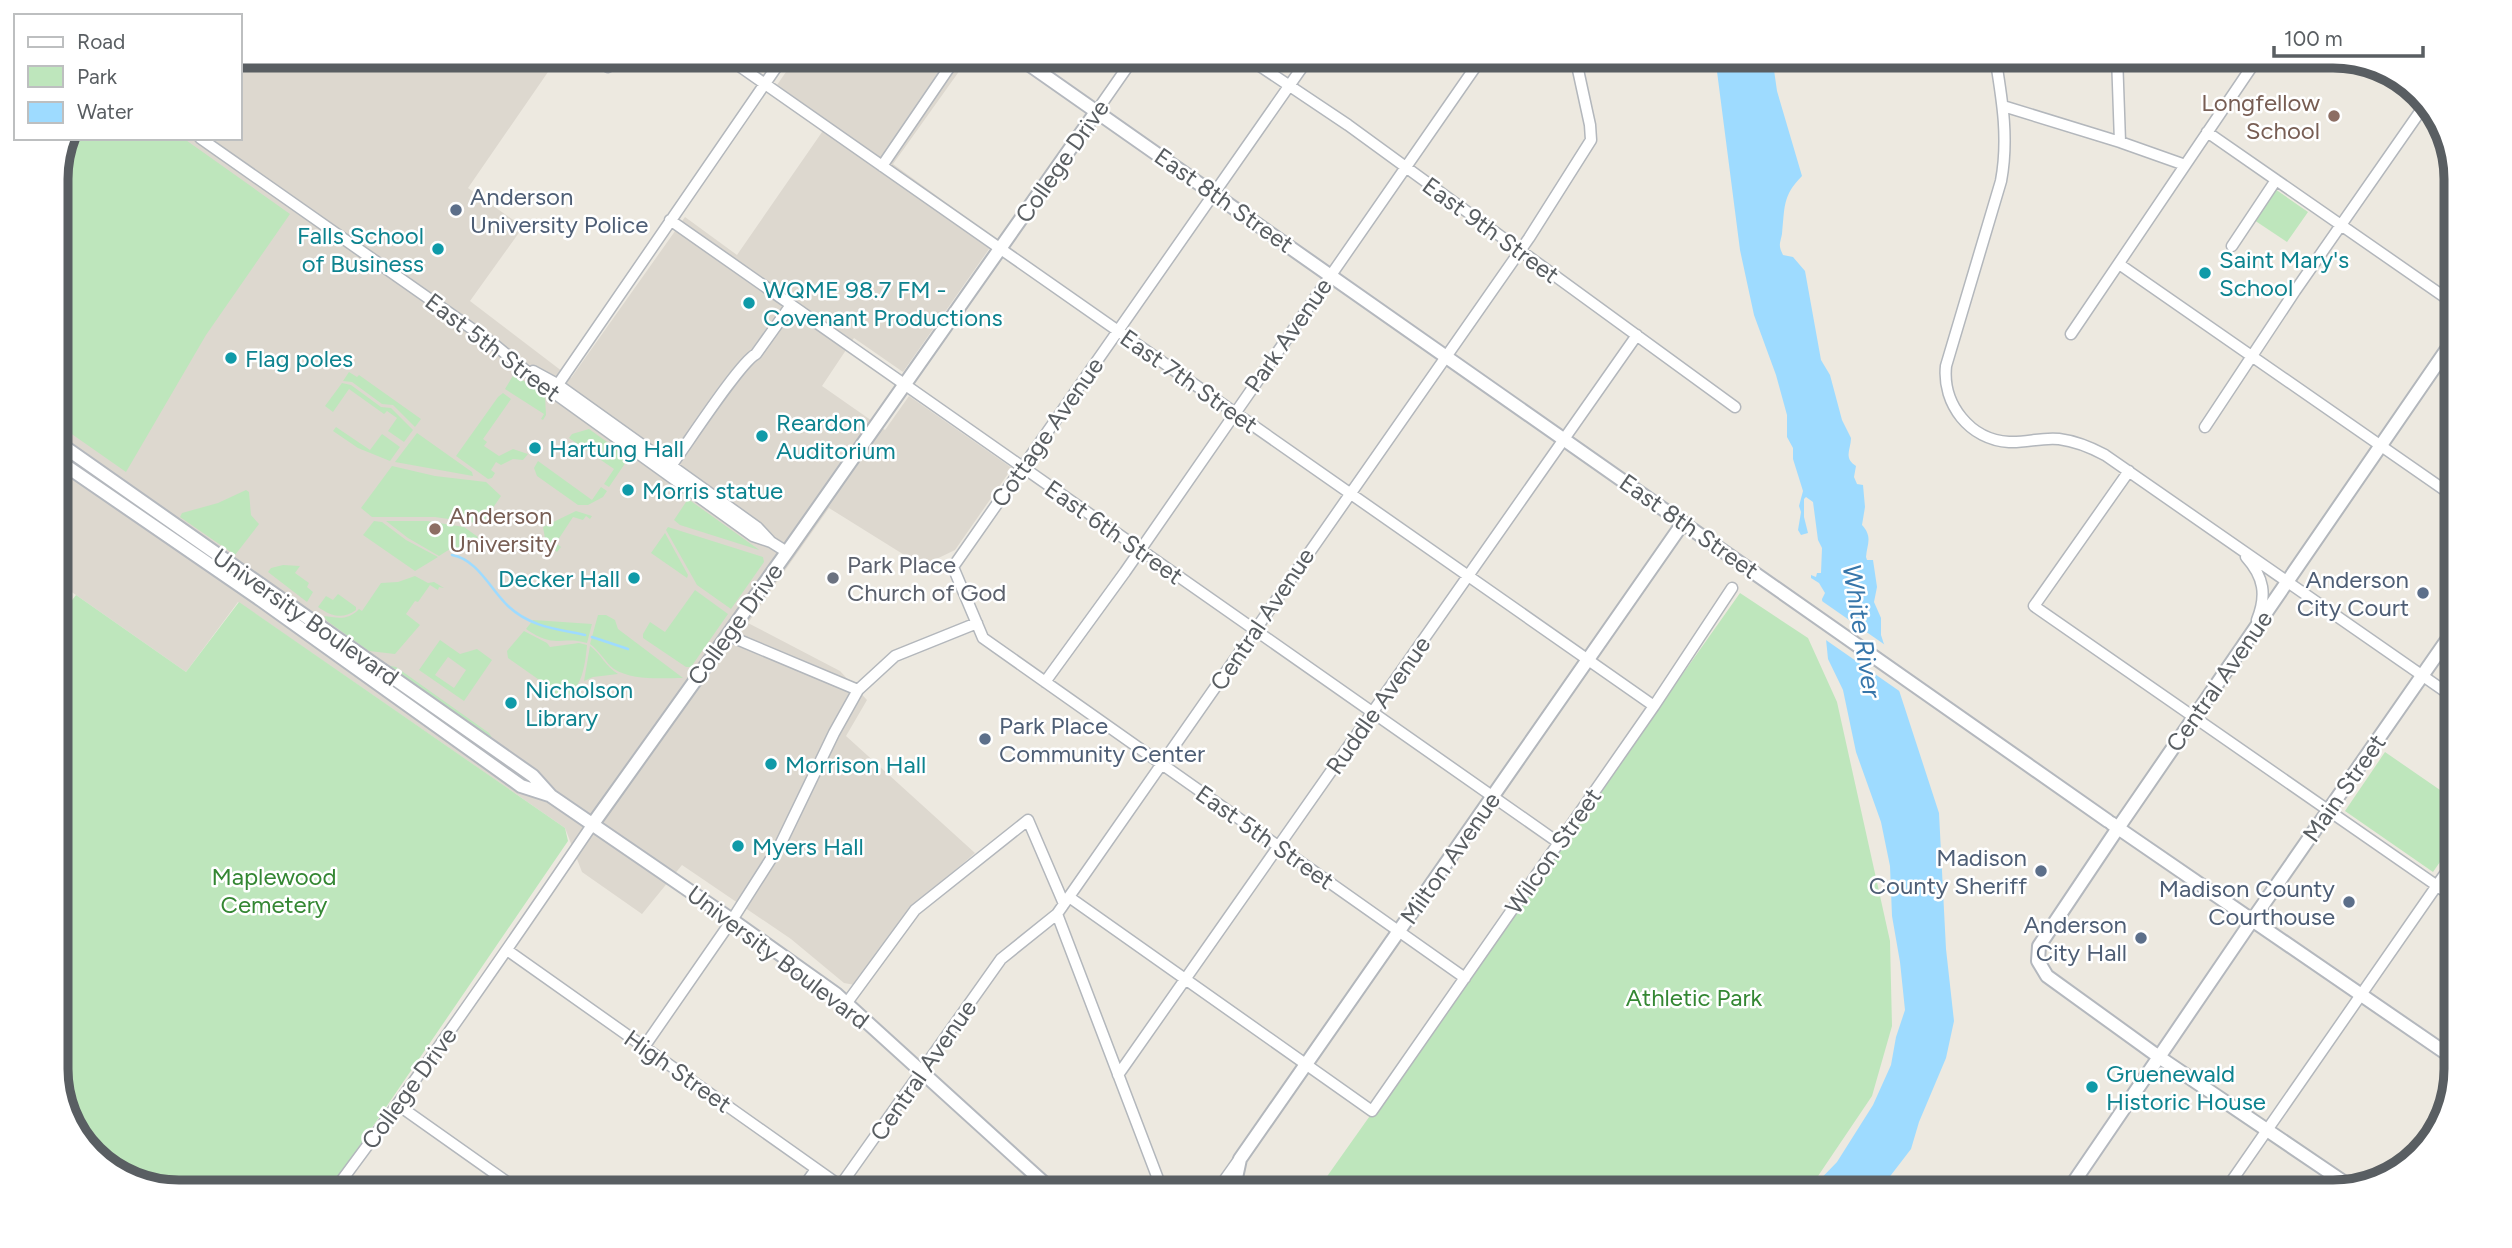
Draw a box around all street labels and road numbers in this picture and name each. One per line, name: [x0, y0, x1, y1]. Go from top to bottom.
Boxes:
street label: College Drive: [1009, 94, 1115, 228]
street label: East 8th Street: [1149, 141, 1299, 259]
street label: East 9th Street: [1417, 171, 1565, 289]
street label: Park Avenue: [1238, 272, 1338, 398]
street label: East 5th Street: [420, 287, 566, 407]
street label: East 7th Street: [1115, 323, 1263, 439]
street label: Cottage Avenue: [985, 352, 1109, 512]
street label: East 8th Street: [1614, 467, 1764, 585]
street label: East 6th Street: [1039, 474, 1189, 590]
street label: University Boulevard: [207, 542, 405, 692]
street label: Central Avenue: [1204, 542, 1320, 696]
street label: College Drive: [681, 557, 789, 691]
street label: Central Avenue: [2160, 605, 2278, 757]
street label: Ruddle Avenue: [1320, 630, 1436, 780]
street label: Main Street: [2296, 729, 2392, 847]
street label: East 5th Street: [1190, 779, 1340, 895]
street label: Wilcon Street: [1499, 782, 1607, 920]
street label: Milton Avenue: [1394, 786, 1506, 930]
street label: University Boulevard: [681, 879, 875, 1035]
street label: Central Avenue: [864, 994, 982, 1146]
street label: College Drive: [355, 1021, 463, 1155]
street label: High Street: [619, 1024, 737, 1118]

